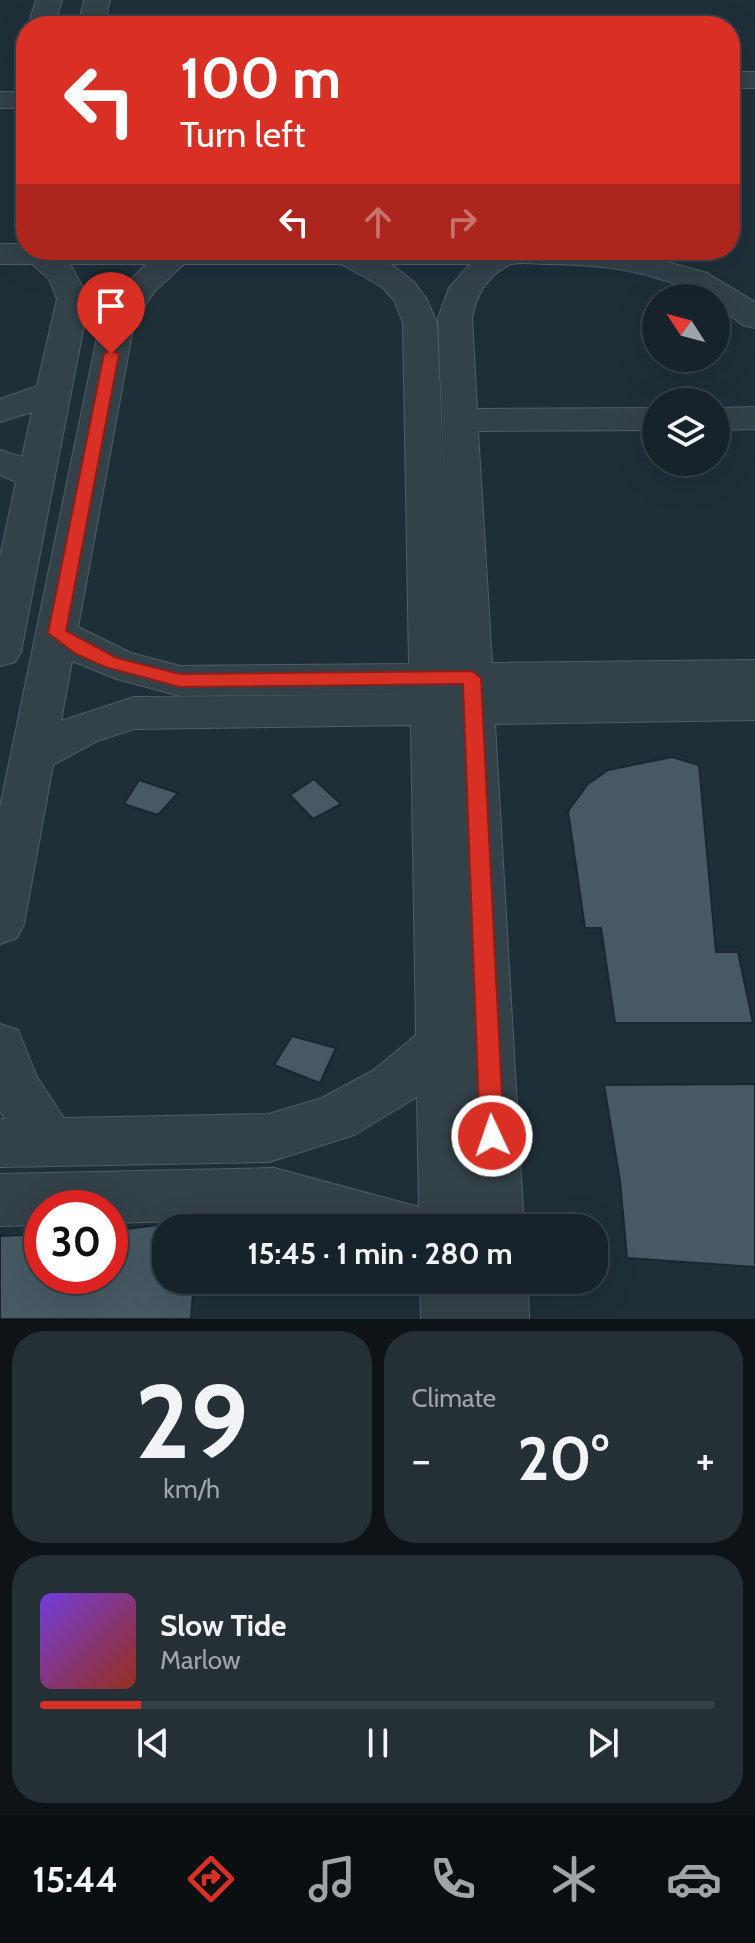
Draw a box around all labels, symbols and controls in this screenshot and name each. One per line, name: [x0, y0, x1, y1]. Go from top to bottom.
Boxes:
text: 100 m: [180, 44, 341, 112]
icon: left: [48, 48, 152, 152]
text: Turn left: [180, 112, 305, 156]
icon: left: [272, 200, 316, 244]
icon: ahead: [356, 200, 400, 244]
icon: right: [440, 200, 484, 244]
pin: [77, 272, 145, 354]
icon: arrive: [89, 284, 133, 328]
north arrow: [642, 284, 730, 372]
map controls: [642, 284, 730, 476]
button: layers: [642, 388, 730, 476]
position arrow: [450, 1094, 534, 1178]
speed limit sign: 30: [24, 1190, 128, 1294]
text: 15:45 · 1 min · 280 m: [247, 1235, 513, 1272]
text: 29: [135, 1358, 248, 1484]
text: Climate: [412, 1382, 496, 1414]
text: 20°: [518, 1422, 609, 1495]
text: −: [412, 1433, 431, 1486]
text: +: [696, 1433, 715, 1486]
text: km/h: [163, 1473, 220, 1505]
text: Slow Tide: [160, 1607, 287, 1644]
text: Marlow: [160, 1644, 241, 1676]
icon: previous: [131, 1721, 175, 1765]
icon: pause: [356, 1721, 400, 1765]
icon: next: [581, 1721, 625, 1765]
icon: directions: [183, 1851, 239, 1907]
icon: music: [304, 1851, 360, 1907]
icon: phone: [425, 1851, 481, 1907]
icon: climate: [546, 1851, 602, 1907]
icon: car: [666, 1851, 722, 1907]
text: 15:44: [32, 1857, 118, 1901]

